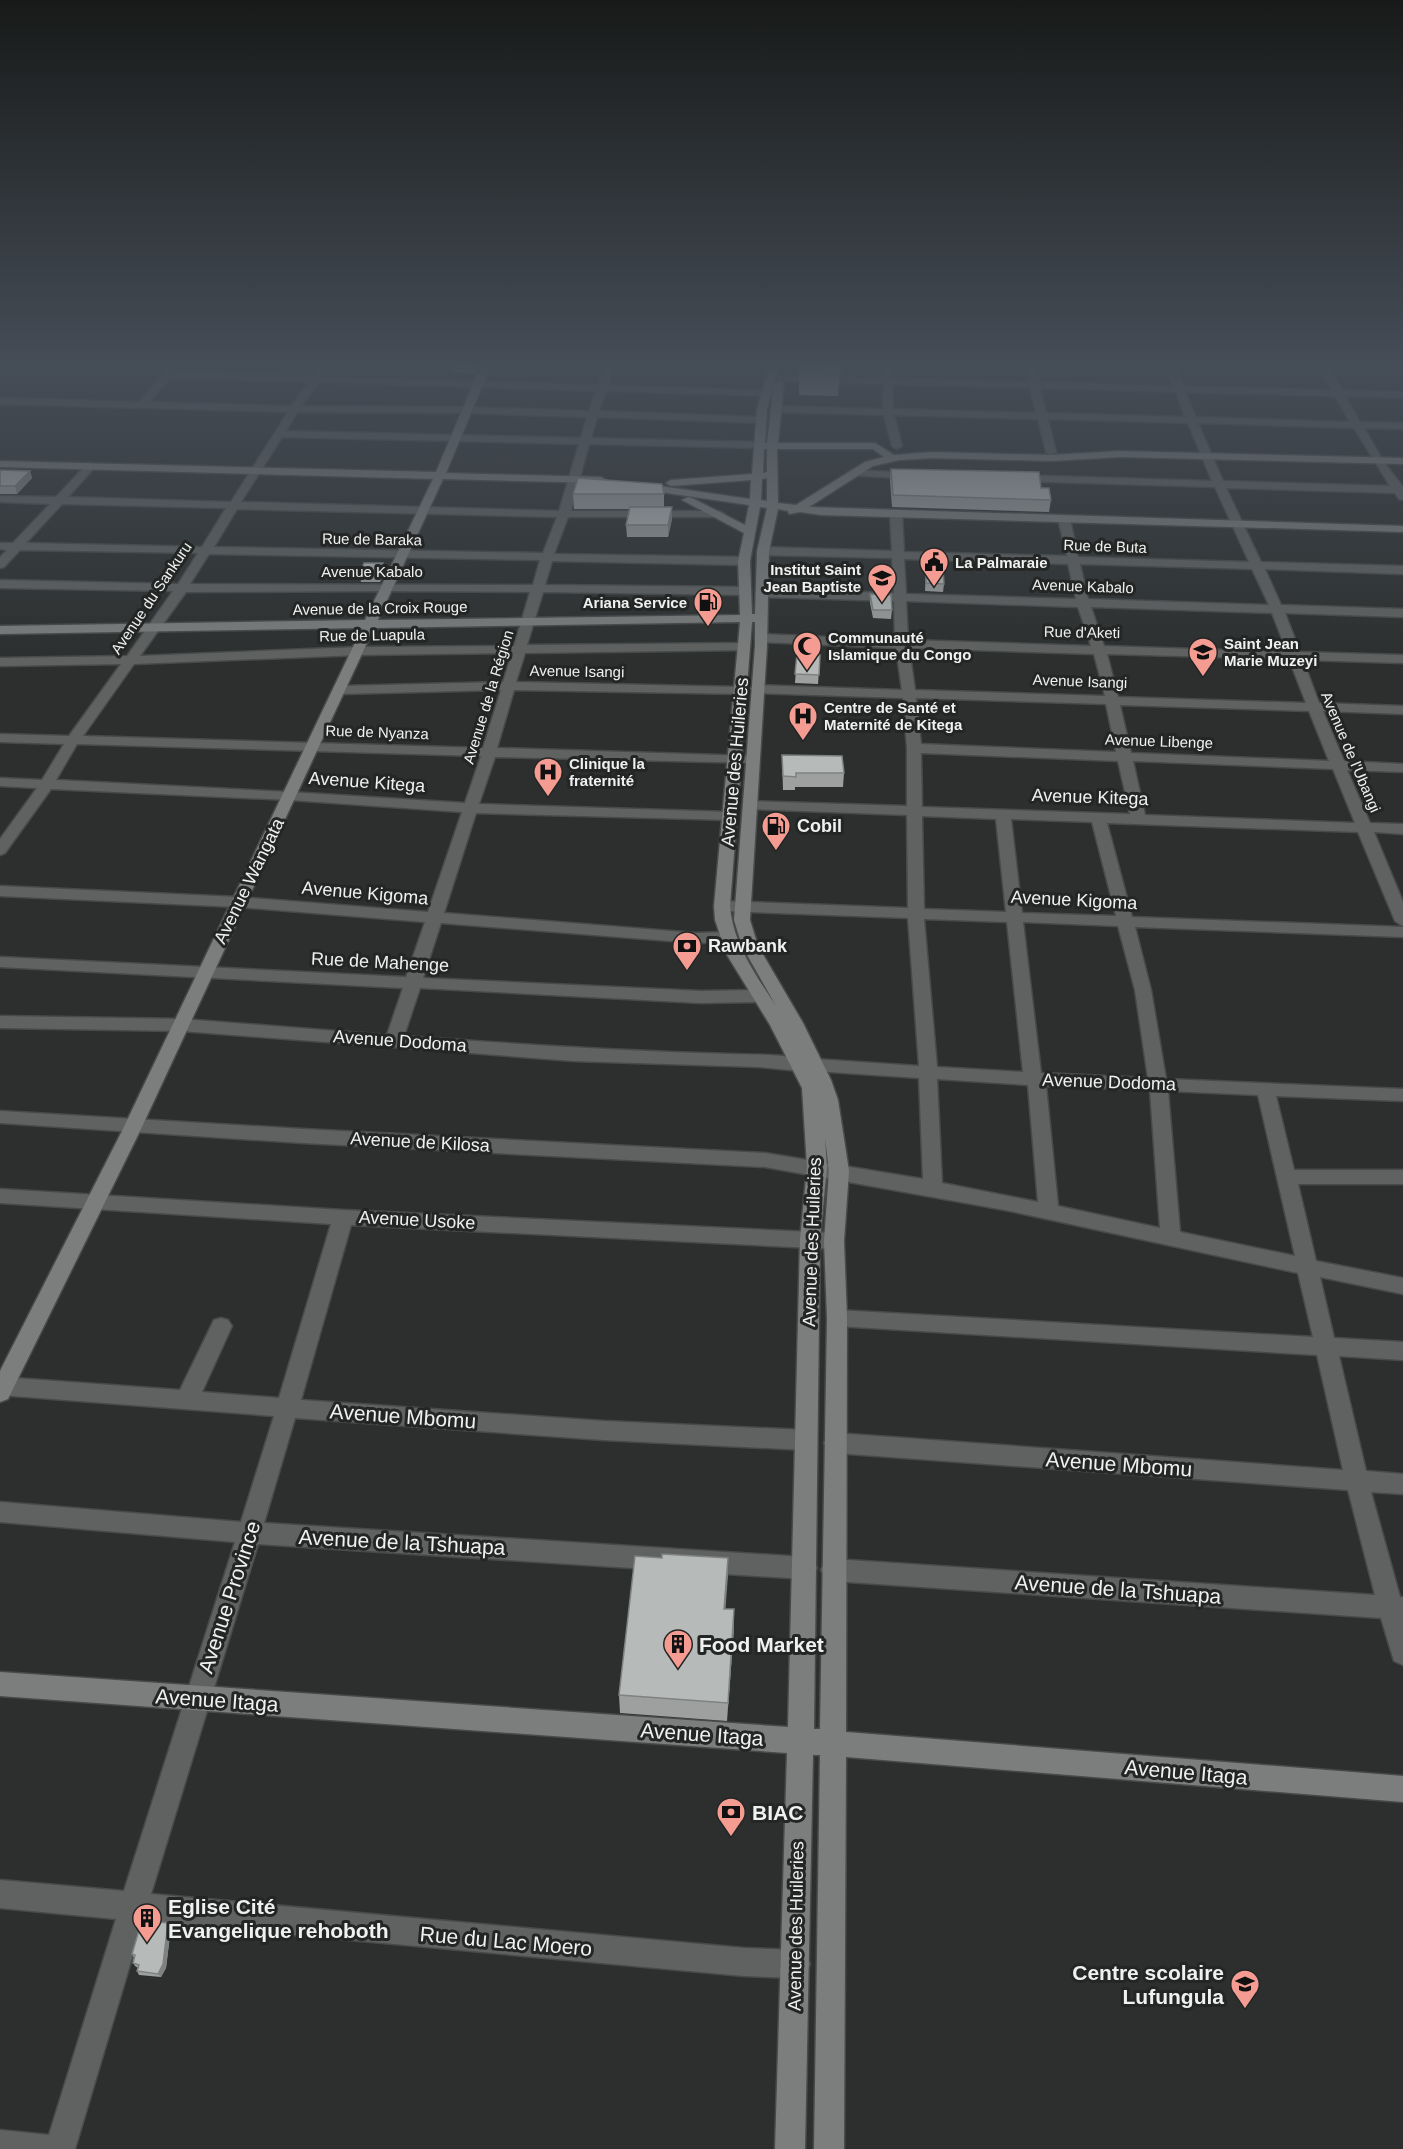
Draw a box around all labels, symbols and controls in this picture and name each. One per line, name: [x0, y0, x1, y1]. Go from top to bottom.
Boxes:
street label: Rue de Baraka: [322, 530, 423, 548]
street label: Rue de Buta: [1063, 536, 1148, 556]
street label: Avenue du Sankuru: [107, 539, 195, 657]
public building icon: La Palmaraie: [918, 546, 950, 588]
place label: La Palmaraie: [955, 554, 1048, 571]
place label: Institut Saint Jean Baptiste: [763, 561, 861, 595]
school or university icon: Institut Saint Jean Baptiste: [866, 562, 898, 604]
street label: Avenue Kabalo: [321, 563, 423, 580]
street label: Avenue Kabalo: [1032, 576, 1134, 596]
fuel station icon: Ariana Service: [692, 586, 724, 628]
place label: Ariana Service: [583, 594, 687, 611]
street label: Avenue de la Croix Rouge: [292, 598, 468, 618]
street label: Rue d'Aketi: [1044, 623, 1120, 641]
street label: Rue de Luapula: [319, 626, 426, 644]
street label: Avenue de la Région: [460, 628, 516, 766]
place label: Communauté Islamique du Congo: [828, 629, 971, 663]
mosque icon: Communauté Islamique du Congo: [791, 630, 823, 672]
place label: Saint Jean Marie Muzeyi: [1224, 635, 1317, 669]
school or university icon: Saint Jean Marie Muzeyi: [1187, 636, 1219, 678]
street label: Avenue Isangi: [529, 662, 625, 680]
street label: Avenue Isangi: [1032, 671, 1128, 691]
street label: Avenue des Huileries: [718, 677, 752, 847]
street label: Avenue de l'Ubangi: [1318, 689, 1384, 815]
place label: Centre de Santé et Maternité de Kitega: [824, 699, 963, 733]
hospital icon: Centre de Santé et Maternité de Kitega: [787, 700, 819, 742]
street label: Rue de Nyanza: [325, 722, 430, 742]
street label: Avenue Libenge: [1105, 731, 1213, 751]
place label: Clinique la fraternité: [569, 755, 646, 789]
hospital icon: Clinique la fraternité: [532, 756, 564, 798]
street label: Avenue Kitega: [308, 768, 427, 796]
street label: Avenue Kitega: [1031, 785, 1150, 809]
fuel station icon: Cobil: [760, 810, 792, 852]
street label: Avenue Wangata: [210, 814, 288, 947]
place label: Cobil: [797, 816, 842, 836]
street label: Avenue Kigoma: [301, 878, 430, 909]
street label: Avenue Kigoma: [1010, 887, 1139, 913]
bank icon: Rawbank: [671, 930, 703, 972]
place label: Rawbank: [708, 936, 788, 956]
street label: Rue de Mahenge: [311, 948, 449, 976]
street label: Avenue Dodoma: [333, 1026, 468, 1056]
street label: Avenue Dodoma: [1042, 1070, 1177, 1094]
street label: Avenue de Kilosa: [350, 1128, 491, 1156]
street label: Avenue des Huileries: [799, 1157, 825, 1327]
street label: Avenue Usoke: [358, 1207, 476, 1233]
street label: Avenue Mbomu: [329, 1399, 477, 1433]
street label: Avenue Mbomu: [1045, 1447, 1193, 1481]
street label: Avenue Province: [194, 1518, 264, 1676]
street label: Avenue de la Tshuapa: [298, 1525, 506, 1559]
street label: Avenue de la Tshuapa: [1014, 1570, 1222, 1608]
building icon: Food Market: [662, 1628, 694, 1670]
place label: Food Market: [699, 1633, 824, 1656]
street label: Avenue Itaga: [155, 1684, 280, 1716]
street label: Avenue Itaga: [640, 1718, 765, 1750]
street label: Avenue Itaga: [1124, 1755, 1249, 1789]
bank icon: BIAC: [715, 1796, 747, 1838]
place label: BIAC: [752, 1801, 803, 1824]
street label: Avenue des Huileries: [785, 1841, 807, 2011]
place label: Eglise Cité Evangelique rehoboth: [168, 1895, 389, 1942]
building icon: Eglise Cité Evangelique rehoboth: [131, 1902, 163, 1944]
street label: Rue du Lac Moero: [419, 1922, 593, 1960]
place label: Centre scolaire Lufungula: [1072, 1961, 1224, 2008]
school or university icon: Centre scolaire Lufungula: [1229, 1968, 1261, 2010]

